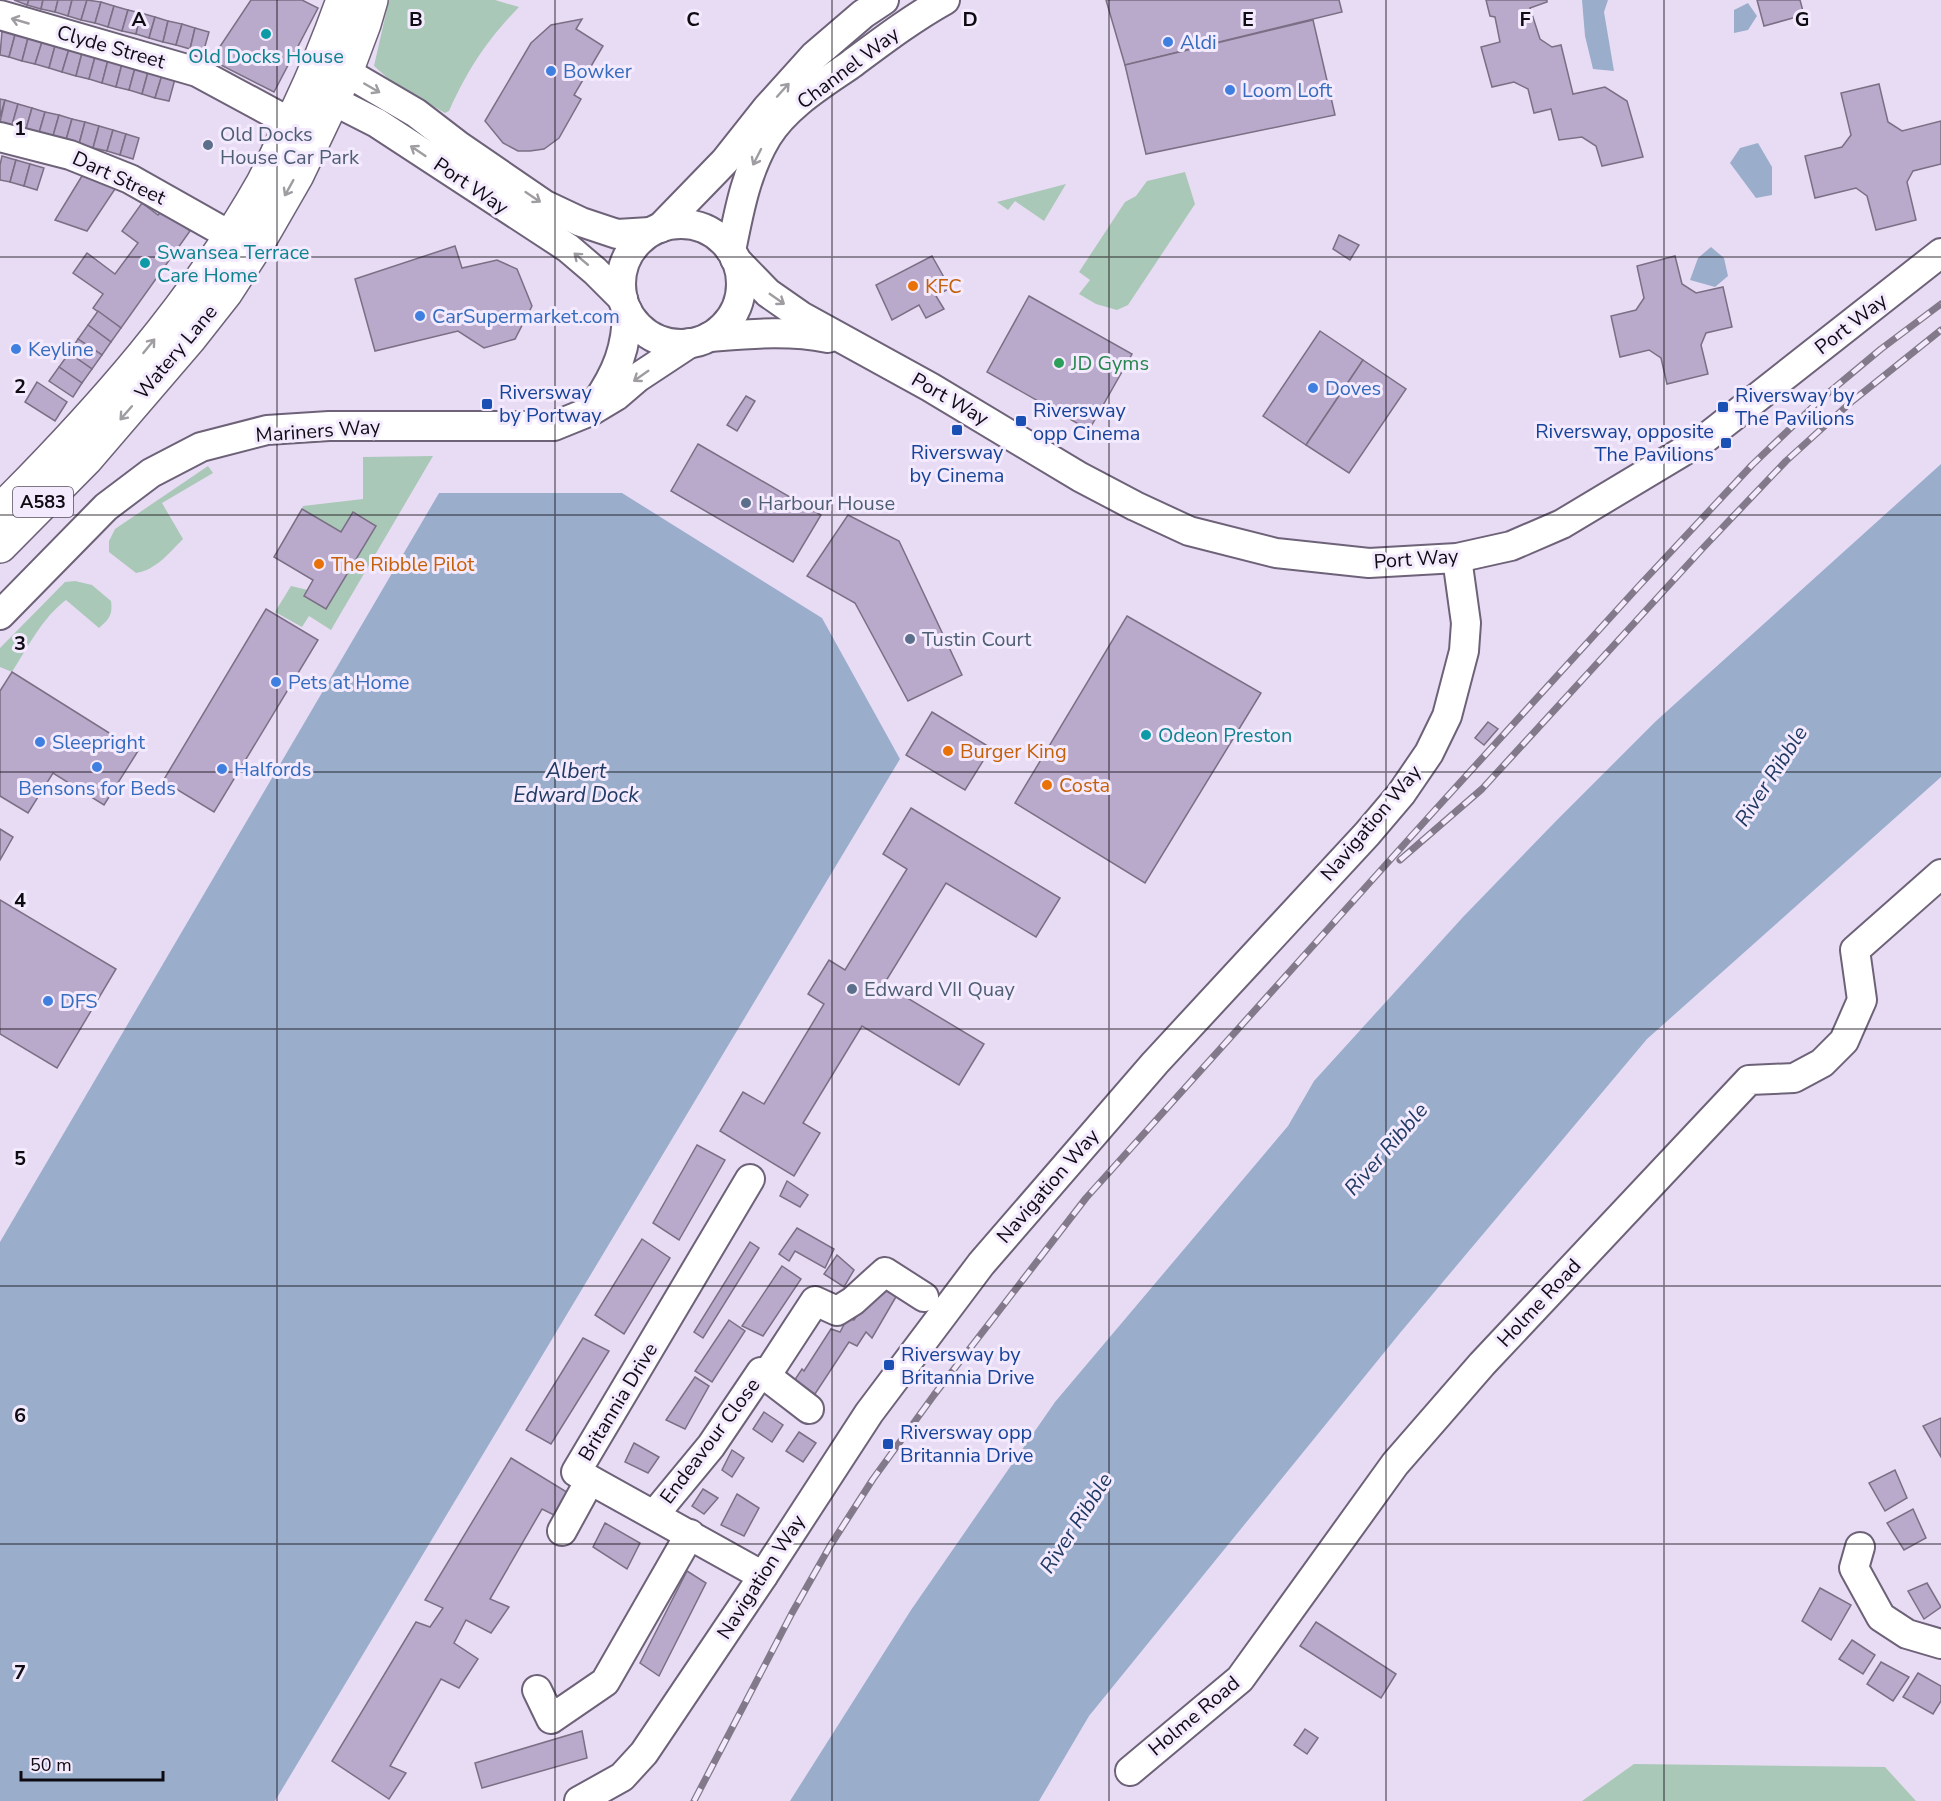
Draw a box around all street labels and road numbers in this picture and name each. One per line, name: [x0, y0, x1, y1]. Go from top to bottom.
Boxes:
street label: Clyde Street: [54, 19, 169, 76]
street label: Channel Way: [791, 20, 905, 115]
street label: Dart Street: [68, 145, 171, 212]
street label: Port Way: [428, 151, 514, 221]
street label: Port Way: [1809, 287, 1893, 361]
street label: Watery Lane: [128, 299, 224, 405]
street label: Port Way: [907, 366, 994, 432]
street label: Mariners Way: [255, 413, 382, 449]
road number: A583: [13, 487, 73, 517]
street label: Port Way: [1373, 543, 1460, 575]
street label: Navigation Way: [1315, 759, 1428, 887]
street label: Navigation Way: [991, 1122, 1106, 1249]
street label: Holme Road: [1491, 1253, 1587, 1353]
street label: Britannia Drive: [572, 1338, 664, 1466]
street label: Endeavour Close: [654, 1372, 766, 1510]
street label: Navigation Way: [711, 1509, 812, 1645]
street label: Holme Road: [1143, 1670, 1245, 1762]

